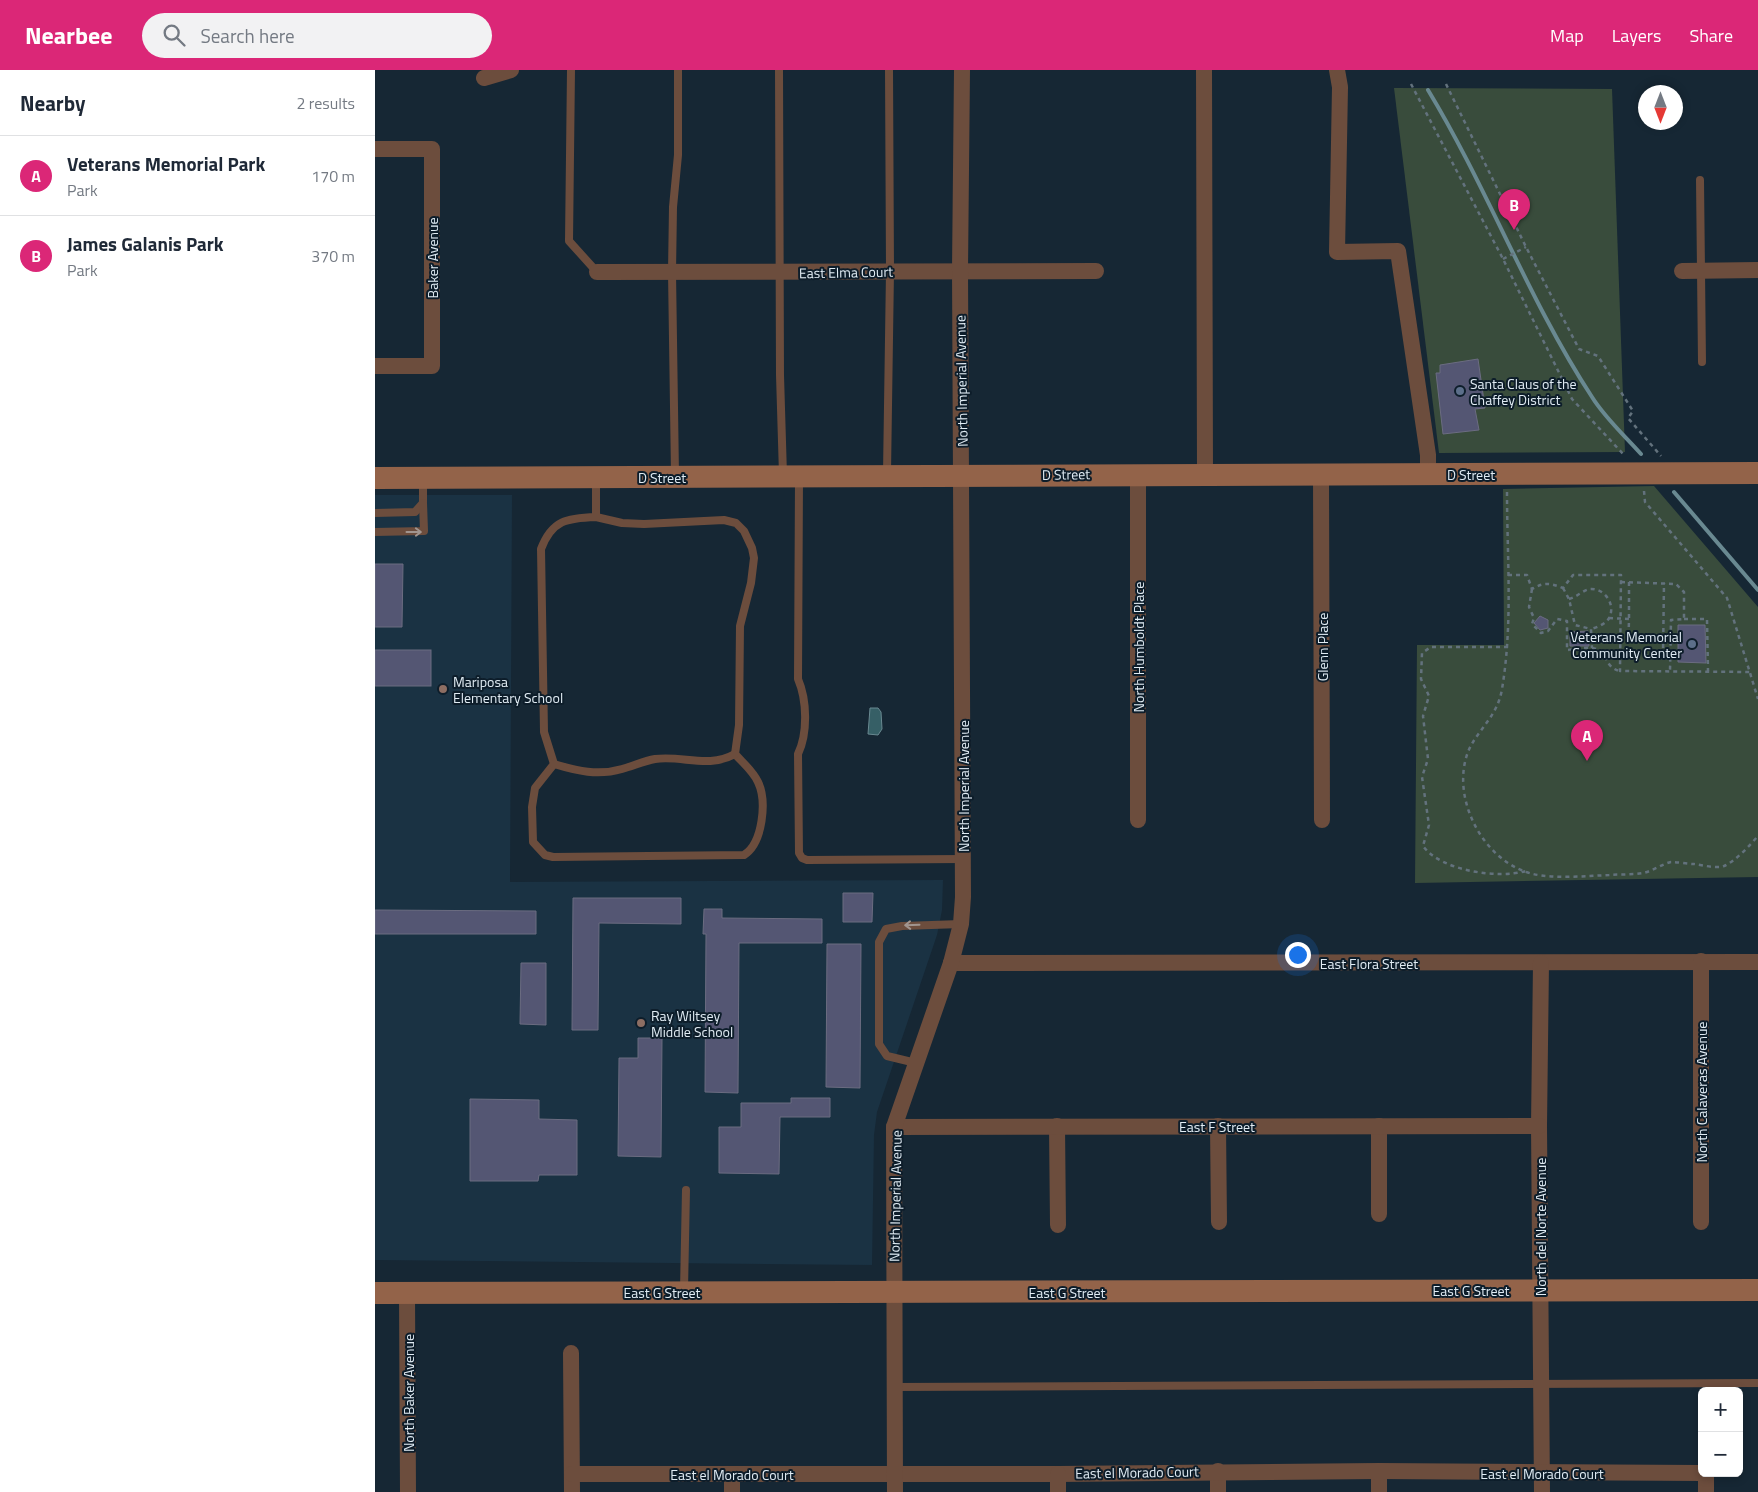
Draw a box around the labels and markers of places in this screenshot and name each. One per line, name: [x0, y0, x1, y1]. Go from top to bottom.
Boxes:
pin: B: [1498, 189, 1530, 230]
place label: Santa Claus of the Chaffey District: [1470, 373, 1577, 410]
marker: Santa Claus of the Chaffey District: [1454, 385, 1466, 397]
place label: Veterans Memorial Community Center: [1570, 626, 1682, 663]
marker: Veterans Memorial Community Center: [1686, 638, 1698, 650]
place label: Mariposa Elementary School: [453, 671, 563, 708]
marker: Mariposa Elementary School: [437, 683, 449, 695]
pin: A: [1571, 720, 1603, 761]
place label: Ray Wiltsey Middle School: [651, 1005, 733, 1042]
marker: Ray Wiltsey Middle School: [635, 1017, 647, 1029]

